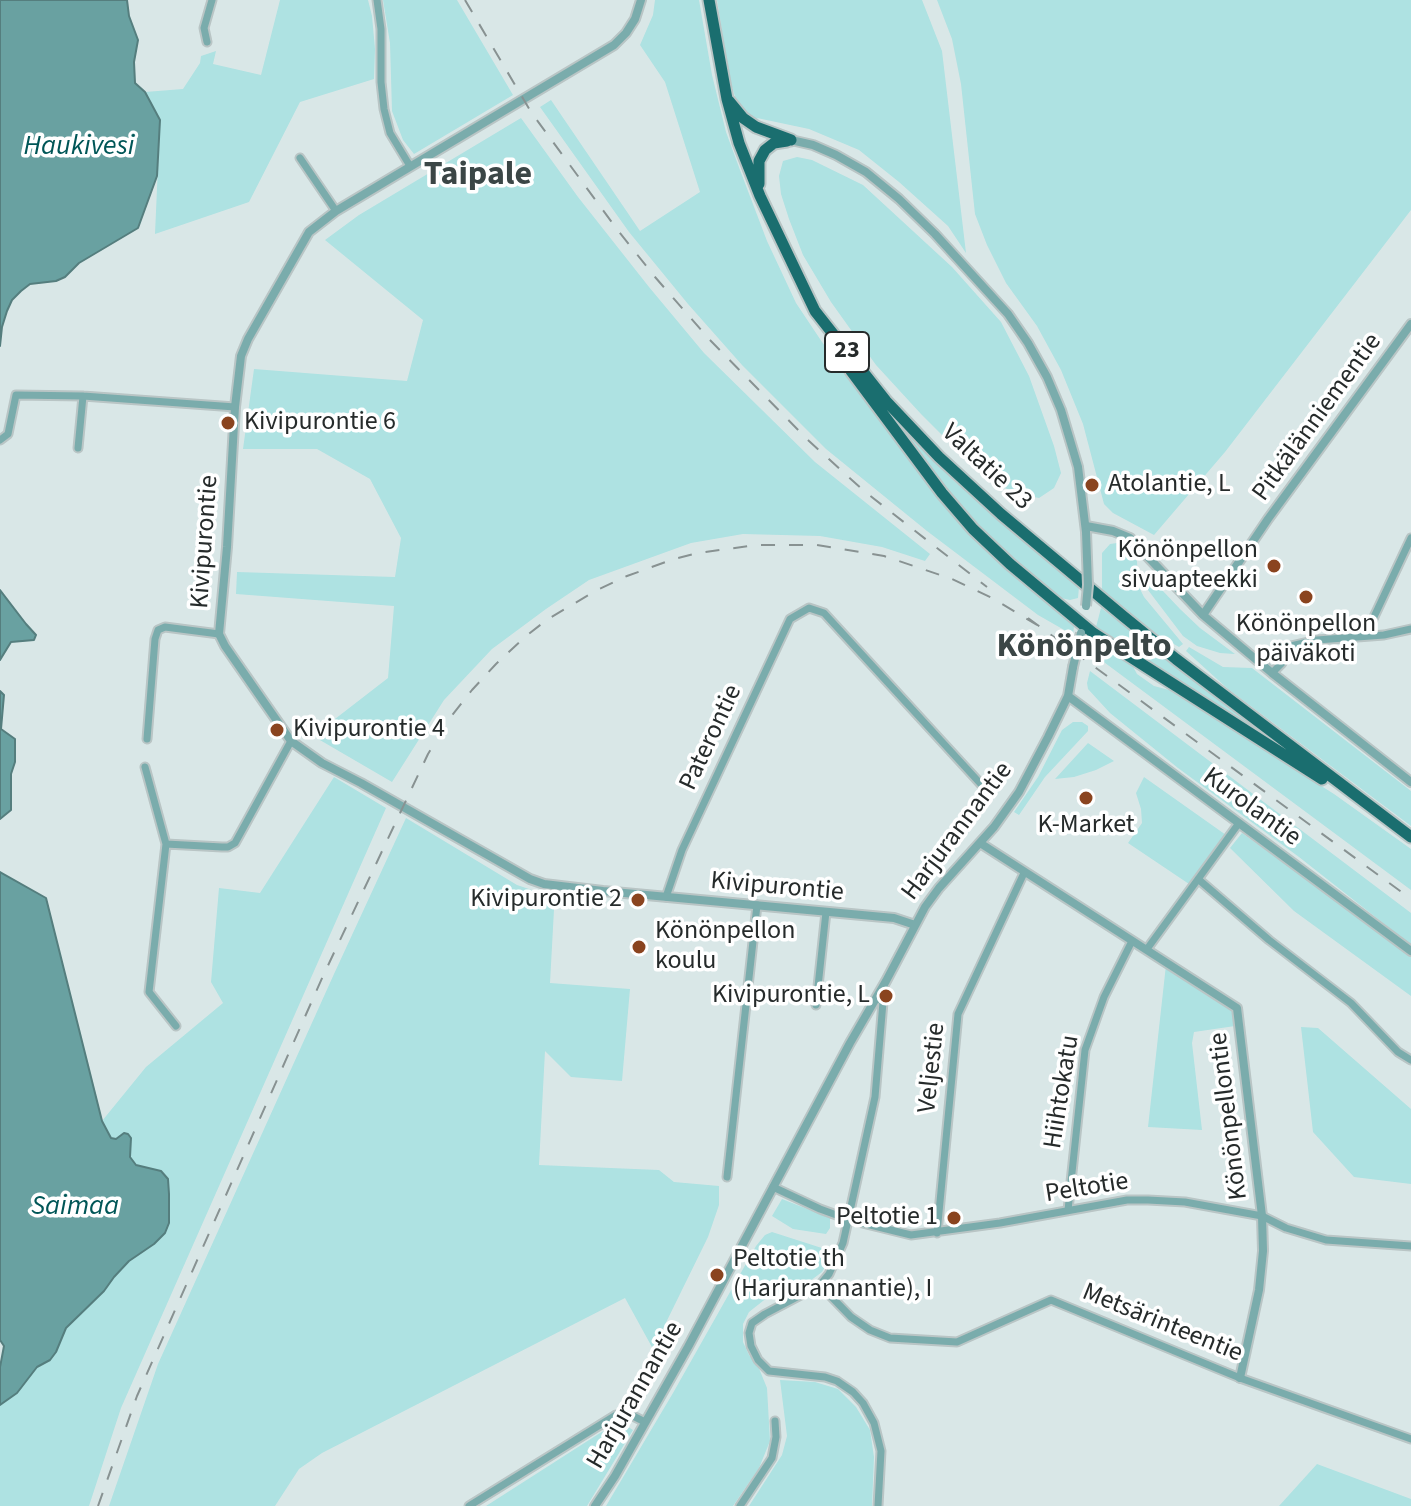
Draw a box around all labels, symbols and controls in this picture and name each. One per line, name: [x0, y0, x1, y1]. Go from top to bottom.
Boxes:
water label: Haukivesi: [24, 131, 134, 165]
district label: Taipale: [424, 157, 532, 197]
street label: Pitkälänniementie: [1247, 328, 1389, 508]
road number: 23: [825, 332, 869, 372]
place label: Kivipurontie 6: [244, 407, 396, 439]
marker: Kivipurontie 6: [219, 414, 237, 432]
street label: Valtatie 23: [934, 418, 1038, 518]
place label: Atolantie, L: [1108, 469, 1231, 501]
street label: Kivipurontie: [186, 474, 226, 610]
marker: Atolantie, L: [1083, 476, 1101, 494]
place label: Könönpellon sivuapteekki: [1118, 535, 1258, 596]
marker: Könönpellon sivuapteekki: [1265, 557, 1283, 575]
marker: Könönpellon päiväkoti: [1297, 588, 1315, 606]
place label: Könönpellon päiväkoti: [1236, 609, 1376, 670]
district label: Könönpelto: [996, 629, 1172, 669]
street label: Paterontie: [674, 680, 750, 796]
place label: Kivipurontie 4: [293, 714, 445, 746]
marker: Kivipurontie 4: [268, 721, 286, 739]
street label: Harjurannantie: [896, 757, 1020, 907]
street label: Kurolantie: [1196, 762, 1306, 854]
marker: K-Market: [1077, 789, 1095, 807]
place label: K-Market: [1037, 810, 1135, 842]
street label: Kivipurontie: [709, 867, 845, 909]
place label: Kivipurontie 2: [470, 884, 622, 916]
marker: Kivipurontie 2: [629, 891, 647, 909]
place label: Könönpellon koulu: [655, 916, 795, 978]
marker: Könönpellon koulu: [630, 938, 648, 956]
place label: Kivipurontie, L: [712, 980, 870, 1012]
marker: Kivipurontie, L: [877, 987, 895, 1005]
street label: Veljestie: [913, 1021, 953, 1115]
street label: Könönpellontie: [1204, 1030, 1256, 1202]
street label: Hiihtokatu: [1039, 1033, 1087, 1151]
street label: Peltotie: [1043, 1167, 1131, 1211]
water label: Saimaa: [31, 1191, 119, 1225]
place label: Peltotie 1: [836, 1202, 938, 1234]
marker: Peltotie 1: [945, 1209, 963, 1227]
place label: Peltotie th (Harjurannantie), I: [733, 1244, 932, 1306]
marker: Peltotie th (Harjurannantie), I: [708, 1266, 726, 1284]
street label: Metsärinteentie: [1077, 1278, 1247, 1370]
street label: Harjurannantie: [581, 1317, 691, 1475]

